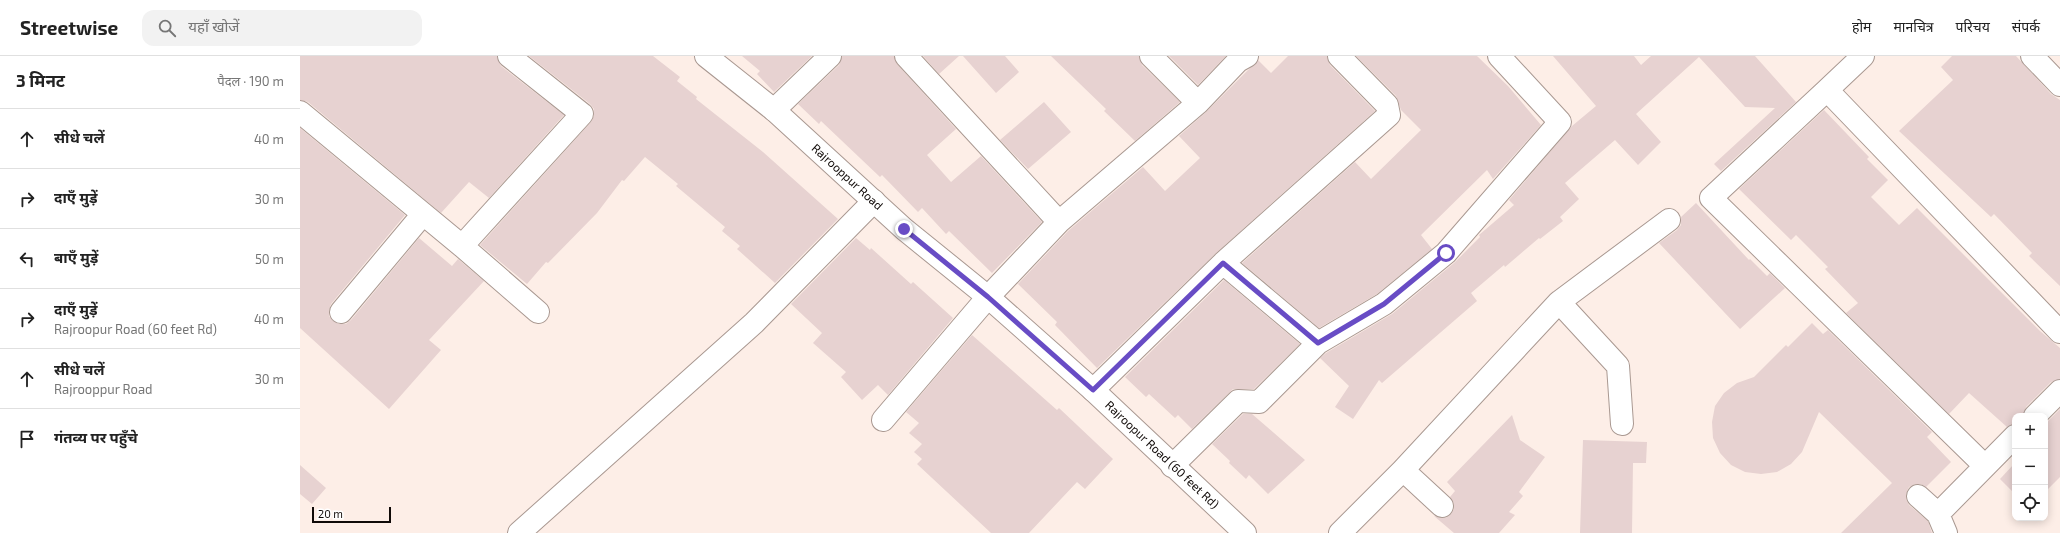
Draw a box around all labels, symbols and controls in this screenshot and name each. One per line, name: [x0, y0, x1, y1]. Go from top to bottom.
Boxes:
search box: [142, 10, 422, 46]
text: Streetwise: [20, 16, 118, 39]
icon: search: [156, 17, 178, 39]
text: यहाँ खोजें: [188, 17, 239, 35]
text: होम: [1852, 18, 1871, 35]
text: मानचित्र: [1893, 18, 1934, 35]
text: परिचय: [1956, 18, 1990, 35]
text: संपर्क: [2012, 18, 2040, 35]
text: 3 मिनट: [16, 70, 65, 90]
text: पैदल · 190 m: [217, 73, 284, 89]
icon: ahead: [16, 128, 38, 150]
text: सीधे चलें: [54, 128, 105, 146]
text: 40 m: [254, 131, 284, 147]
street label: Rajrooppur Road: [810, 140, 886, 212]
icon: right: [16, 188, 38, 210]
text: दाएँ मुड़ें: [54, 188, 98, 206]
text: 30 m: [255, 191, 284, 207]
route end: [895, 220, 913, 238]
route start: [1437, 244, 1455, 262]
icon: left: [16, 248, 38, 270]
text: बाएँ मुड़ें: [54, 248, 98, 266]
text: 50 m: [255, 251, 284, 267]
text: दाएँ मुड़ें: [54, 300, 98, 318]
icon: right: [16, 308, 38, 330]
text: 40 m: [254, 311, 284, 327]
text: Rajroopur Road (60 feet Rd): [54, 321, 217, 337]
text: सीधे चलें: [54, 360, 105, 378]
icon: ahead: [16, 368, 38, 390]
text: 30 m: [255, 371, 284, 387]
text: Rajrooppur Road: [54, 381, 153, 397]
street label: Rajroopur Road (60 feet Rd): [1103, 397, 1222, 511]
map controls: [2012, 413, 2048, 521]
button: +: [2012, 413, 2048, 449]
icon: arrive: [16, 428, 38, 450]
text: गंतव्य पर पहुँचे: [54, 428, 138, 446]
button: −: [2012, 449, 2048, 485]
button: locate: [2012, 485, 2048, 521]
scale bar: [312, 505, 391, 524]
text: 20 m: [318, 507, 343, 520]

